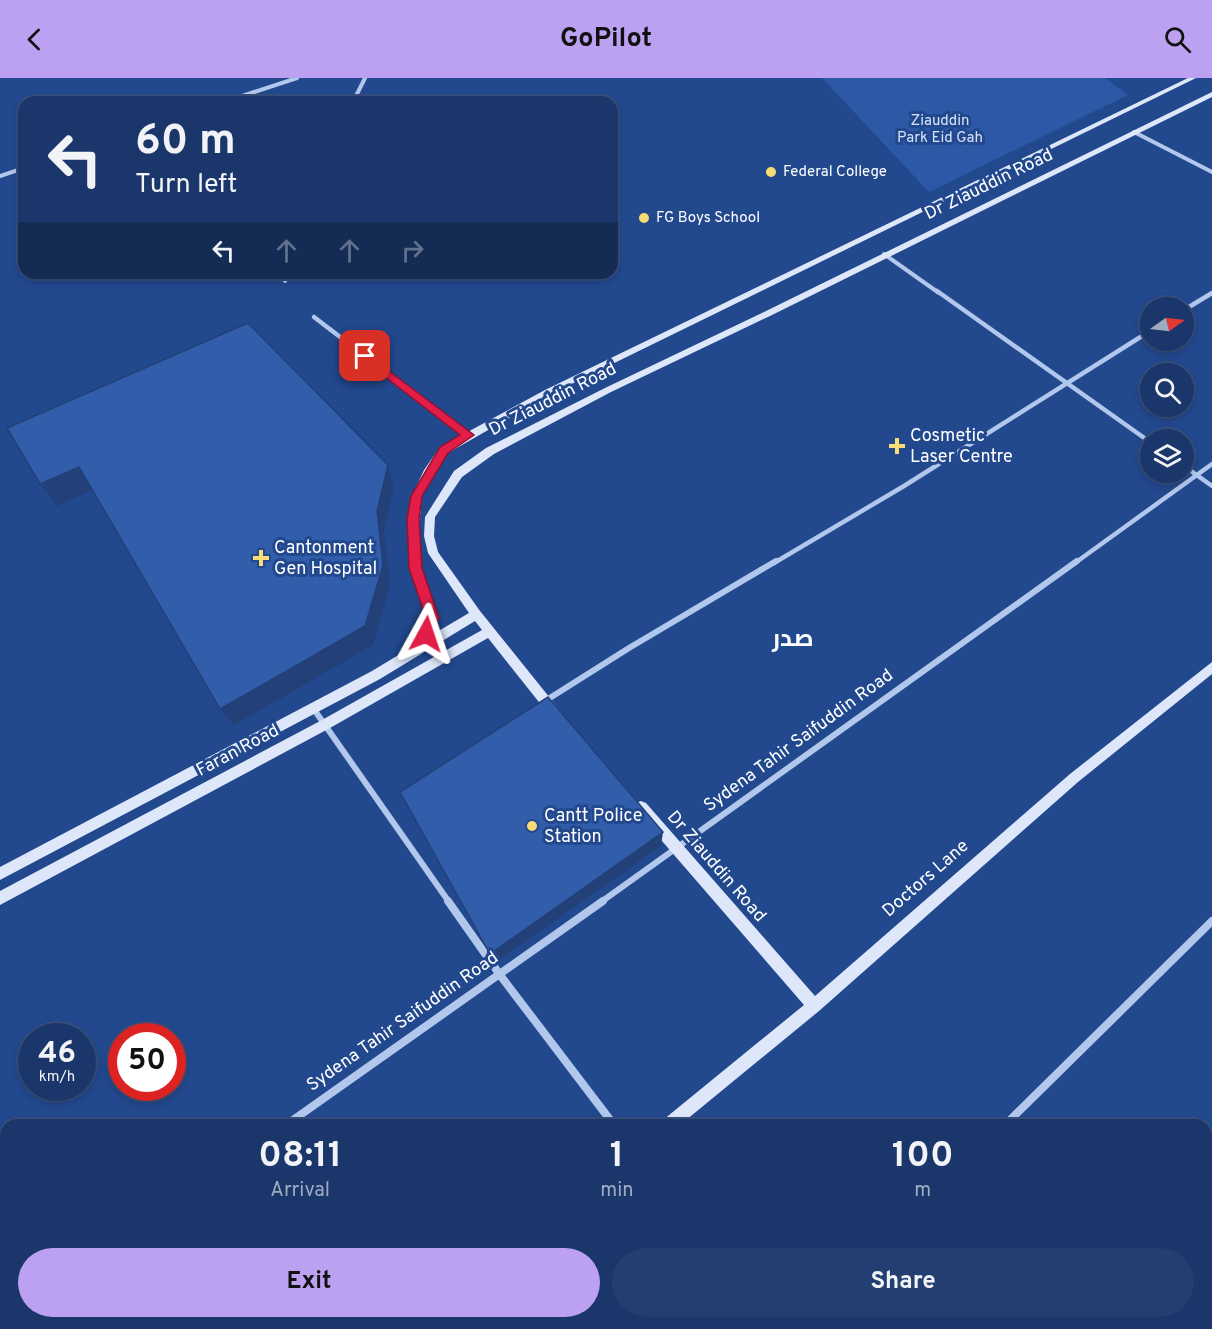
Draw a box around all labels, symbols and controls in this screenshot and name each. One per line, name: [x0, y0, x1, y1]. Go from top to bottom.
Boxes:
text: GoPilot: [560, 22, 652, 56]
icon: back: [18, 23, 51, 56]
icon: search: [1161, 23, 1194, 56]
park label: Ziauddin Park Eid Gah: [897, 112, 983, 148]
text: 60 m: [135, 116, 236, 169]
icon: left: [36, 120, 114, 198]
street label: Dr Ziauddin Road: [921, 144, 1057, 226]
place label: Federal College: [783, 163, 887, 182]
marker: Federal College: [764, 165, 778, 179]
text: Turn left: [135, 168, 237, 202]
place label: FG Boys School: [656, 209, 760, 228]
marker: FG Boys School: [637, 211, 651, 225]
icon: left: [207, 234, 240, 267]
icon: ahead: [270, 234, 303, 267]
icon: ahead: [333, 234, 366, 267]
icon: right: [396, 234, 429, 267]
north arrow: [1140, 297, 1194, 351]
map controls: [1140, 297, 1194, 483]
pin: [339, 330, 390, 381]
icon: arrive: [348, 339, 381, 372]
street label: Dr Ziauddin Road: [485, 358, 621, 442]
button: search: [1140, 363, 1194, 417]
place label: Cosmetic Laser Centre: [910, 425, 1013, 469]
button: layers: [1140, 429, 1194, 483]
marker: Cosmetic Laser Centre: [888, 437, 906, 455]
place label: Cantonment Gen Hospital: [274, 537, 377, 581]
marker: Cantonment Gen Hospital: [252, 549, 270, 567]
position arrow: [394, 602, 458, 666]
district label: صدر: [771, 625, 814, 655]
street label: Sydena Tahir Saifuddin Road: [700, 664, 898, 818]
street label: Faran Road: [193, 720, 283, 782]
place label: Cantt Police Station: [544, 805, 642, 849]
street label: Dr Ziauddin Road: [661, 807, 771, 927]
marker: Cantt Police Station: [525, 819, 539, 833]
street label: Doctors Lane: [878, 835, 974, 923]
street label: Sydena Tahir Saifuddin Road: [303, 947, 503, 1097]
speed limit sign: 50: [108, 1023, 186, 1101]
text: 46: [38, 1036, 76, 1073]
text: km/h: [39, 1068, 75, 1087]
text: 08:11: [258, 1134, 342, 1180]
text: 1: [610, 1134, 624, 1180]
text: 100: [892, 1134, 954, 1180]
text: Arrival: [270, 1178, 330, 1204]
text: min: [600, 1178, 634, 1204]
text: m: [914, 1178, 931, 1204]
button: Exit: [18, 1248, 600, 1317]
button: Share: [612, 1248, 1194, 1317]

